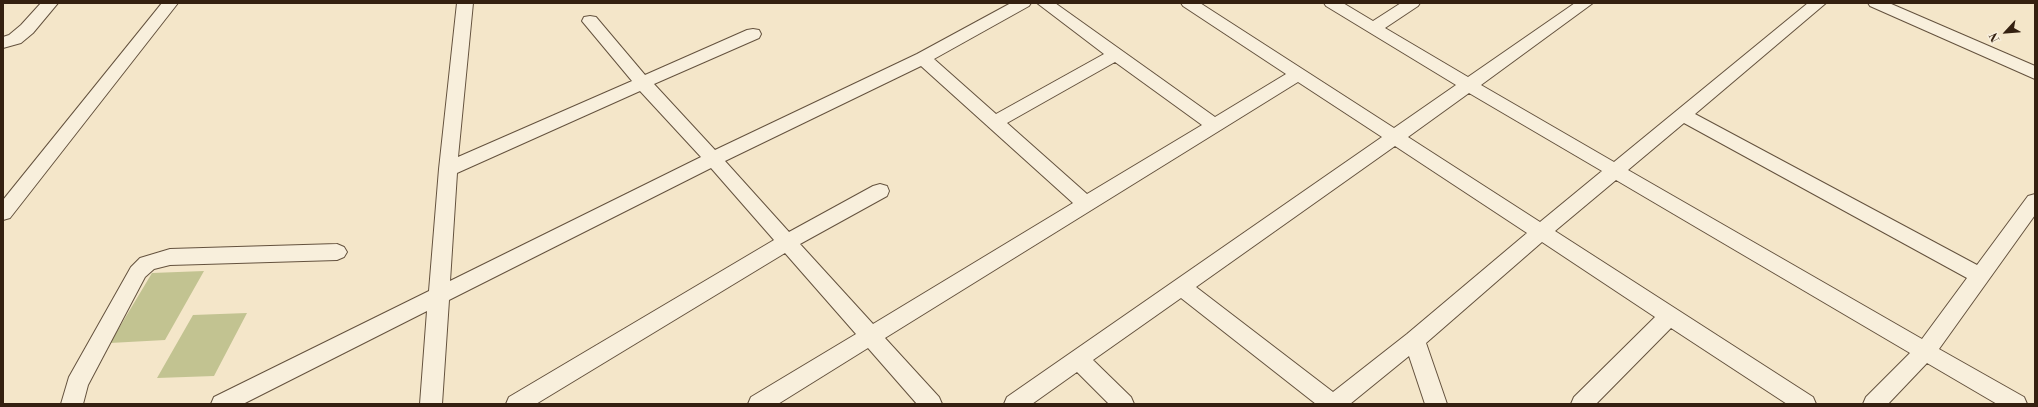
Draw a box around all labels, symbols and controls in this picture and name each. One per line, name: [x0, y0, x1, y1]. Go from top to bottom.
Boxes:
north arrow: [1986, 12, 2026, 52]
text: N: [1987, 30, 2003, 44]

